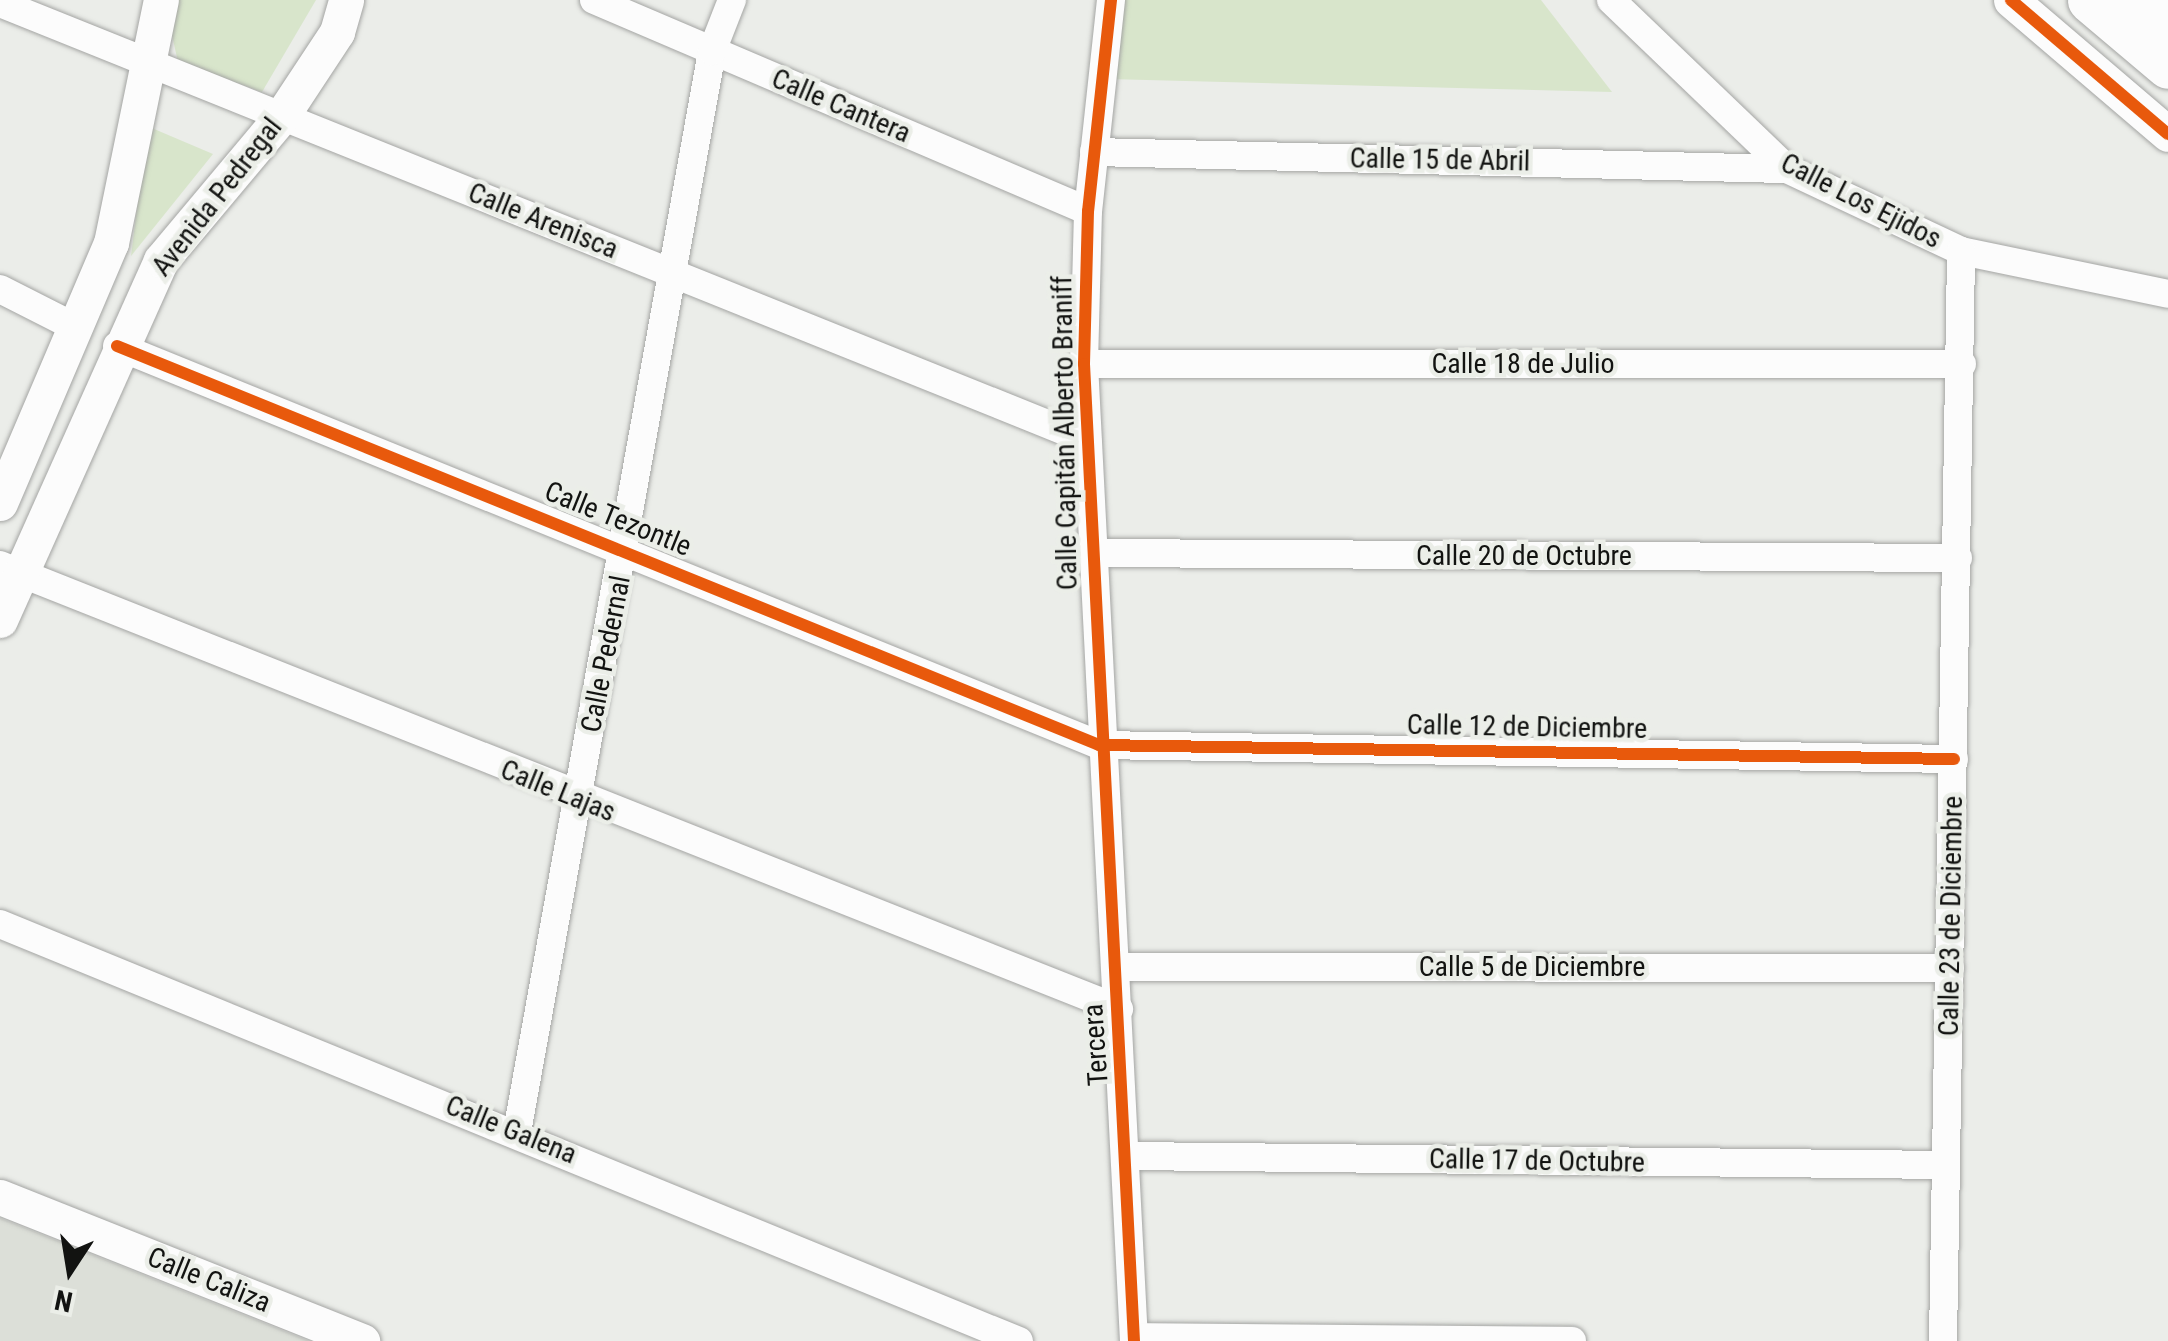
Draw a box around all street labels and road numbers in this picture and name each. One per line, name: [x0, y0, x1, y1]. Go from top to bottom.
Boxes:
street label: Calle Cantera: [767, 62, 915, 150]
street label: Avenida Pedregal: [145, 111, 289, 283]
street label: Calle 15 de Abril: [1349, 142, 1531, 178]
street label: Calle Los Ejidos: [1775, 146, 1947, 256]
street label: Calle Arenisca: [463, 176, 623, 266]
street label: Calle Capitán Alberto Braniff: [1045, 275, 1085, 591]
street label: Calle 18 de Julio: [1431, 347, 1615, 381]
street label: Calle Tezontle: [540, 474, 696, 564]
street label: Calle 20 de Octubre: [1416, 539, 1632, 573]
street label: Calle Pedernal: [574, 573, 638, 735]
street label: Calle 12 de Diciembre: [1407, 708, 1647, 746]
street label: Calle Lajas: [496, 753, 620, 829]
street label: Calle 23 de Diciembre: [1932, 796, 1970, 1036]
street label: Calle 5 de Diciembre: [1419, 950, 1645, 984]
street label: Tercera: [1076, 1003, 1116, 1087]
street label: Calle Galena: [441, 1089, 581, 1171]
street label: Calle 17 de Octubre: [1429, 1142, 1645, 1180]
street label: Calle Caliza: [143, 1240, 275, 1320]

